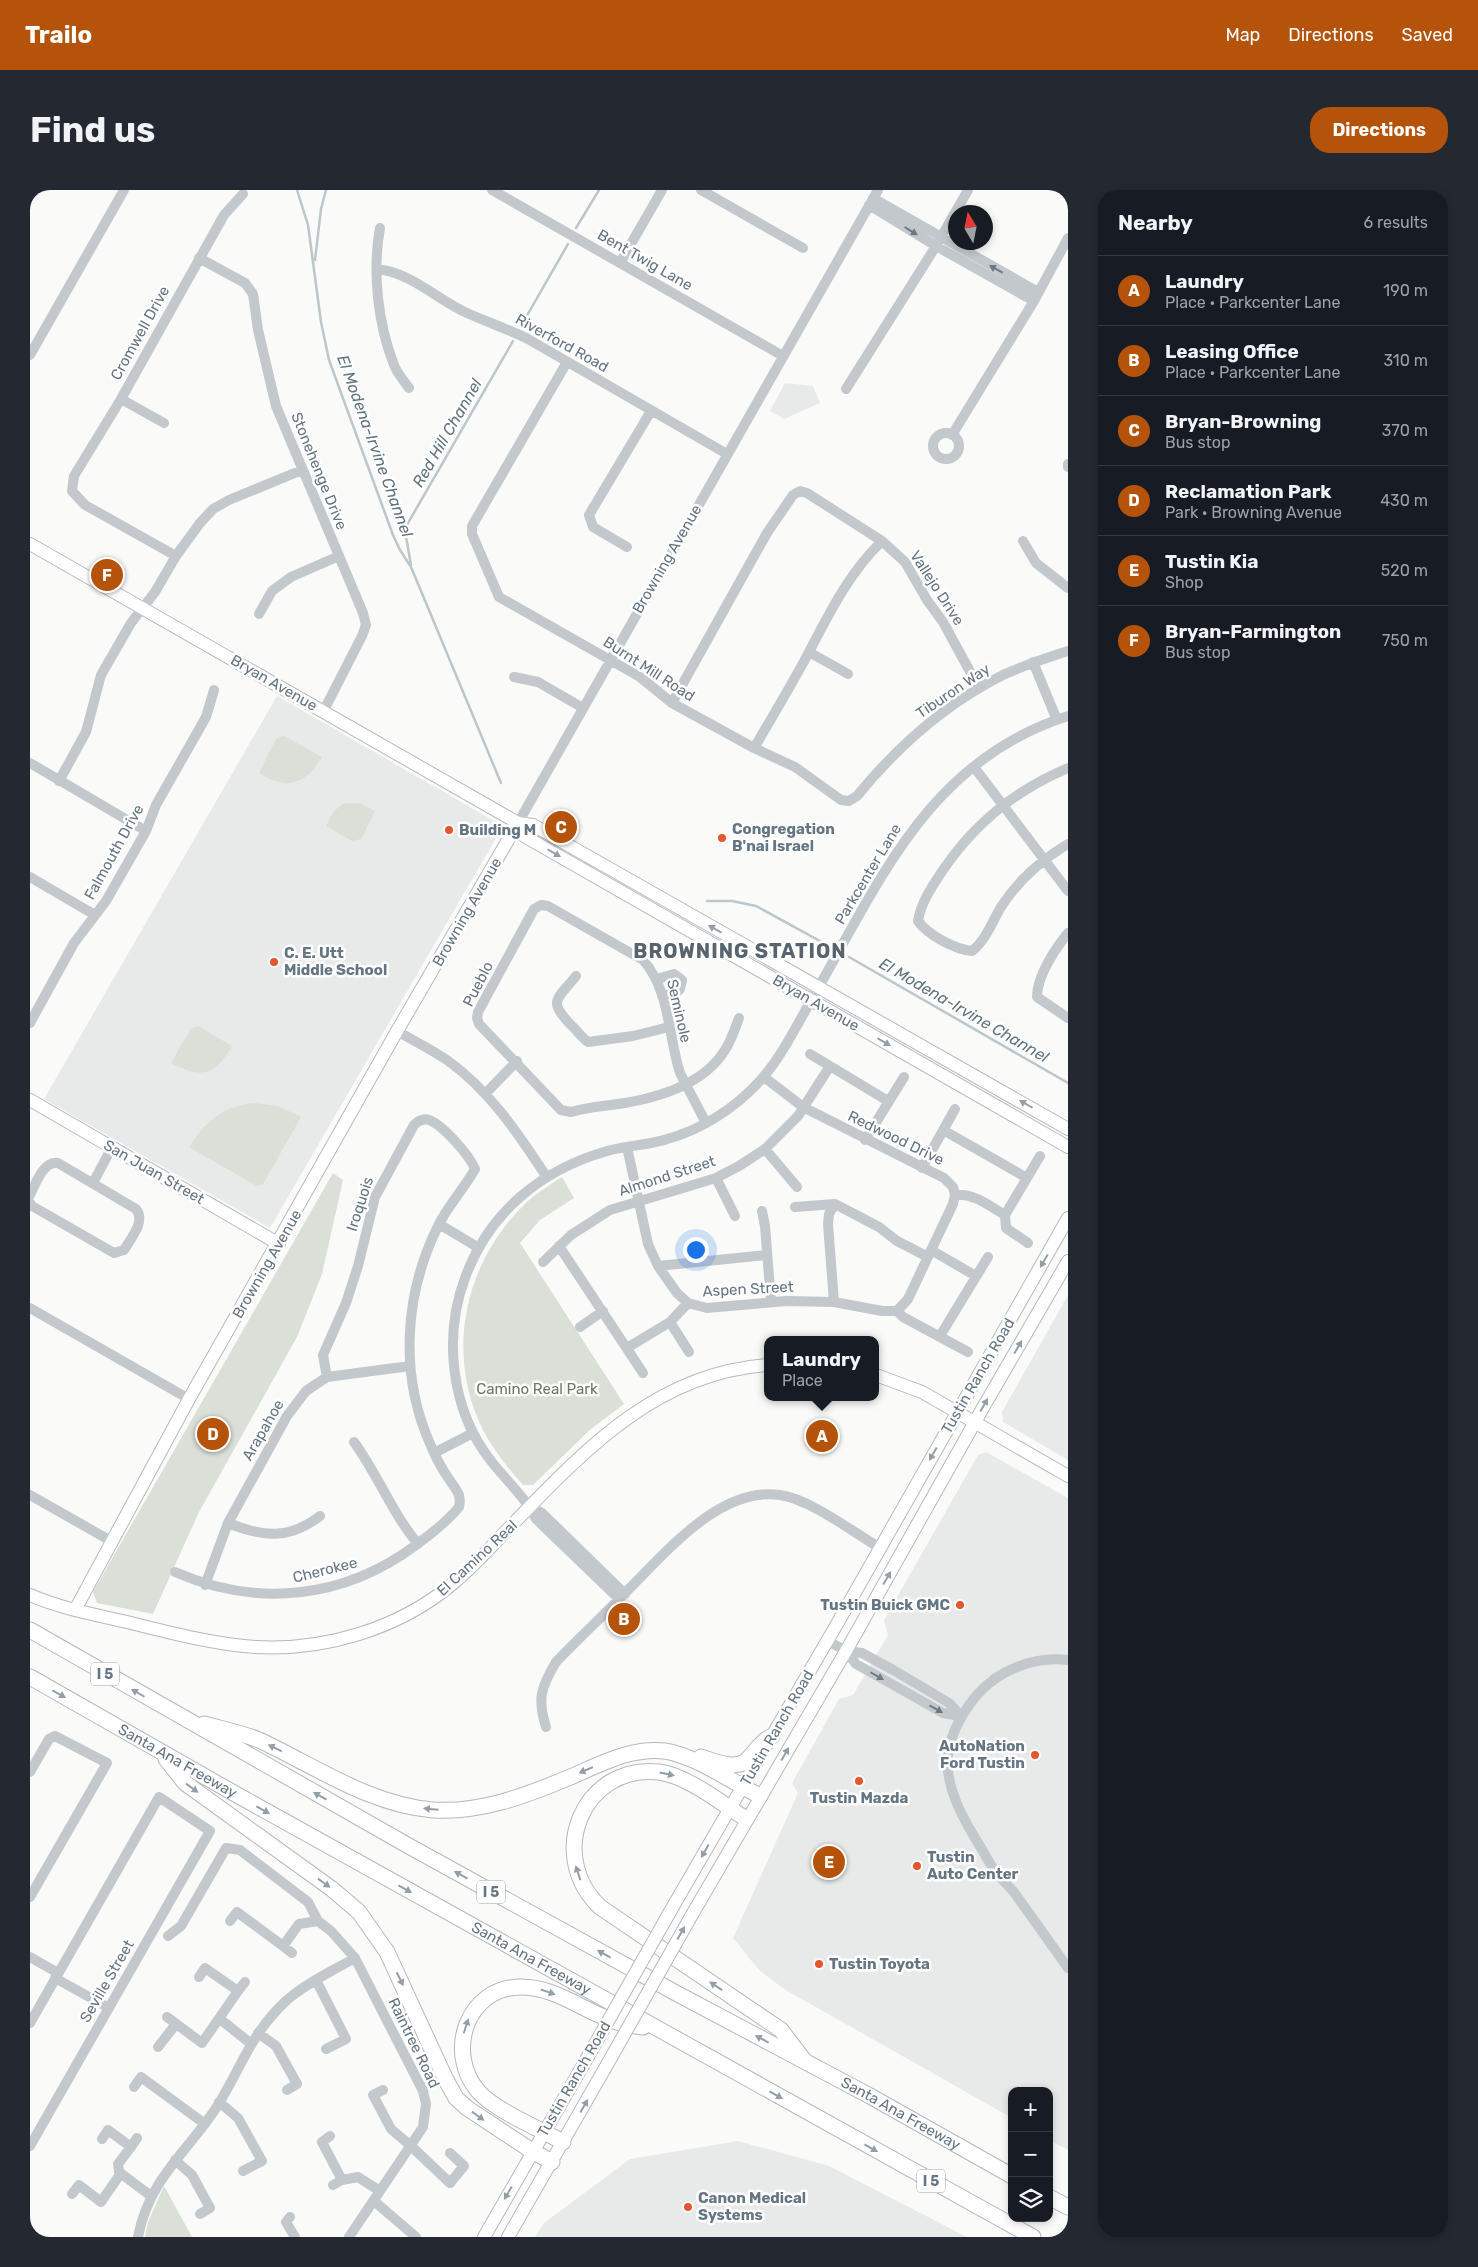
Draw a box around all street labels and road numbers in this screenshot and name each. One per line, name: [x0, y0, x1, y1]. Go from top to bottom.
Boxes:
street label: Bent Twig Lane: [594, 226, 696, 294]
street label: Cromwell Drive: [107, 283, 173, 383]
street label: Riverford Road: [512, 310, 612, 376]
street label: Stonehenge Drive: [287, 410, 351, 532]
street label: Browning Avenue: [629, 501, 705, 617]
street label: Vallejo Drive: [906, 547, 968, 629]
street label: Burnt Mill Road: [600, 633, 698, 705]
street label: Bryan Avenue: [228, 651, 320, 715]
street label: Tiburon Way: [913, 660, 993, 722]
street label: Falmouth Drive: [80, 801, 148, 903]
street label: Parkcenter Lane: [831, 820, 905, 928]
street label: Browning Avenue: [429, 854, 505, 970]
street label: Pueblo: [459, 958, 497, 1010]
street label: Bryan Avenue: [770, 971, 862, 1035]
street label: Seminole: [663, 978, 695, 1044]
street label: Redwood Drive: [845, 1107, 947, 1169]
street label: San Juan Street: [100, 1136, 208, 1208]
street label: Almond Street: [616, 1152, 718, 1200]
street label: Iroquois: [343, 1174, 377, 1233]
street label: Browning Avenue: [229, 1206, 305, 1322]
street label: Aspen Street: [702, 1278, 794, 1300]
street label: Tustin Ranch Road: [938, 1315, 1018, 1437]
street label: Arapahoe: [238, 1396, 288, 1464]
street label: El Camino Real: [433, 1516, 521, 1600]
street label: Cherokee: [291, 1553, 359, 1587]
road number: I 5: [91, 1662, 119, 1686]
street label: Tustin Ranch Road: [737, 1667, 817, 1789]
street label: Santa Ana Freeway: [115, 1720, 240, 1802]
road number: I 5: [477, 1880, 505, 1904]
street label: Santa Ana Freeway: [468, 1918, 594, 1999]
street label: Seville Street: [76, 1936, 138, 2025]
street label: Raintree Road: [384, 1995, 444, 2091]
street label: Tustin Ranch Road: [534, 2018, 614, 2140]
street label: Santa Ana Freeway: [838, 2073, 964, 2154]
road number: I 5: [917, 2170, 945, 2192]

